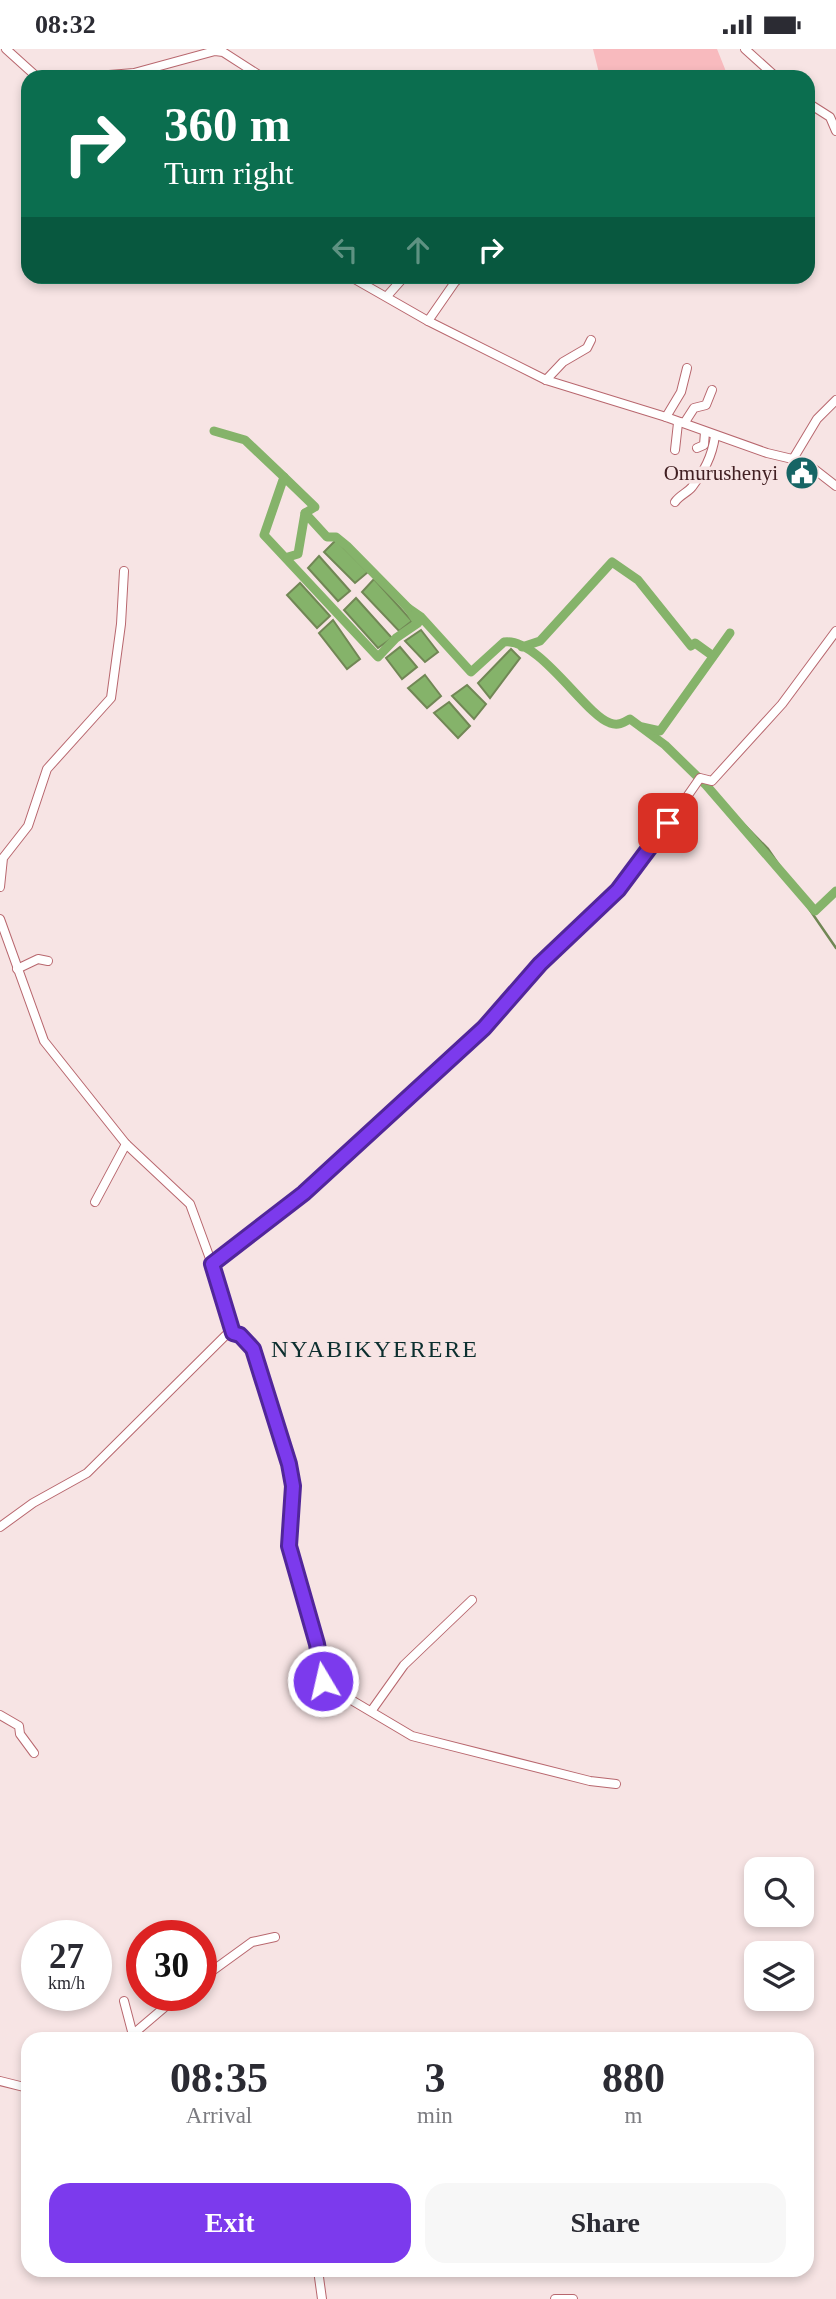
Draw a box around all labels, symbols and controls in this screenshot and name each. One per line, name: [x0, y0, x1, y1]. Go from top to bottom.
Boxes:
text: 08:32: [35, 10, 96, 39]
text: 360 m: [164, 97, 291, 152]
icon: right: [49, 98, 140, 189]
text: Turn right: [164, 155, 294, 191]
icon: left: [326, 231, 364, 269]
icon: ahead: [399, 231, 437, 269]
icon: right: [472, 231, 510, 269]
public building icon: Omurushenyi: [783, 454, 821, 492]
place label: Omurushenyi: [664, 461, 778, 485]
pin: [638, 793, 698, 853]
icon: arrive: [649, 804, 687, 842]
district label: NYABIKYERERE: [271, 1336, 479, 1362]
position arrow: [286, 1644, 360, 1718]
map controls: [744, 1857, 814, 2011]
button: search: [744, 1857, 814, 1927]
speed limit sign: 30: [126, 1920, 217, 2011]
text: 27: [49, 1937, 84, 1976]
button: layers: [744, 1941, 814, 2011]
text: km/h: [48, 1973, 85, 1993]
text: 08:35: [170, 2055, 268, 2101]
text: 3: [424, 2055, 445, 2101]
text: 880: [602, 2055, 665, 2101]
text: Arrival: [186, 2103, 252, 2128]
text: min: [417, 2103, 453, 2128]
text: m: [624, 2103, 642, 2128]
button: Exit: [49, 2183, 411, 2263]
button: Share: [425, 2183, 786, 2263]

